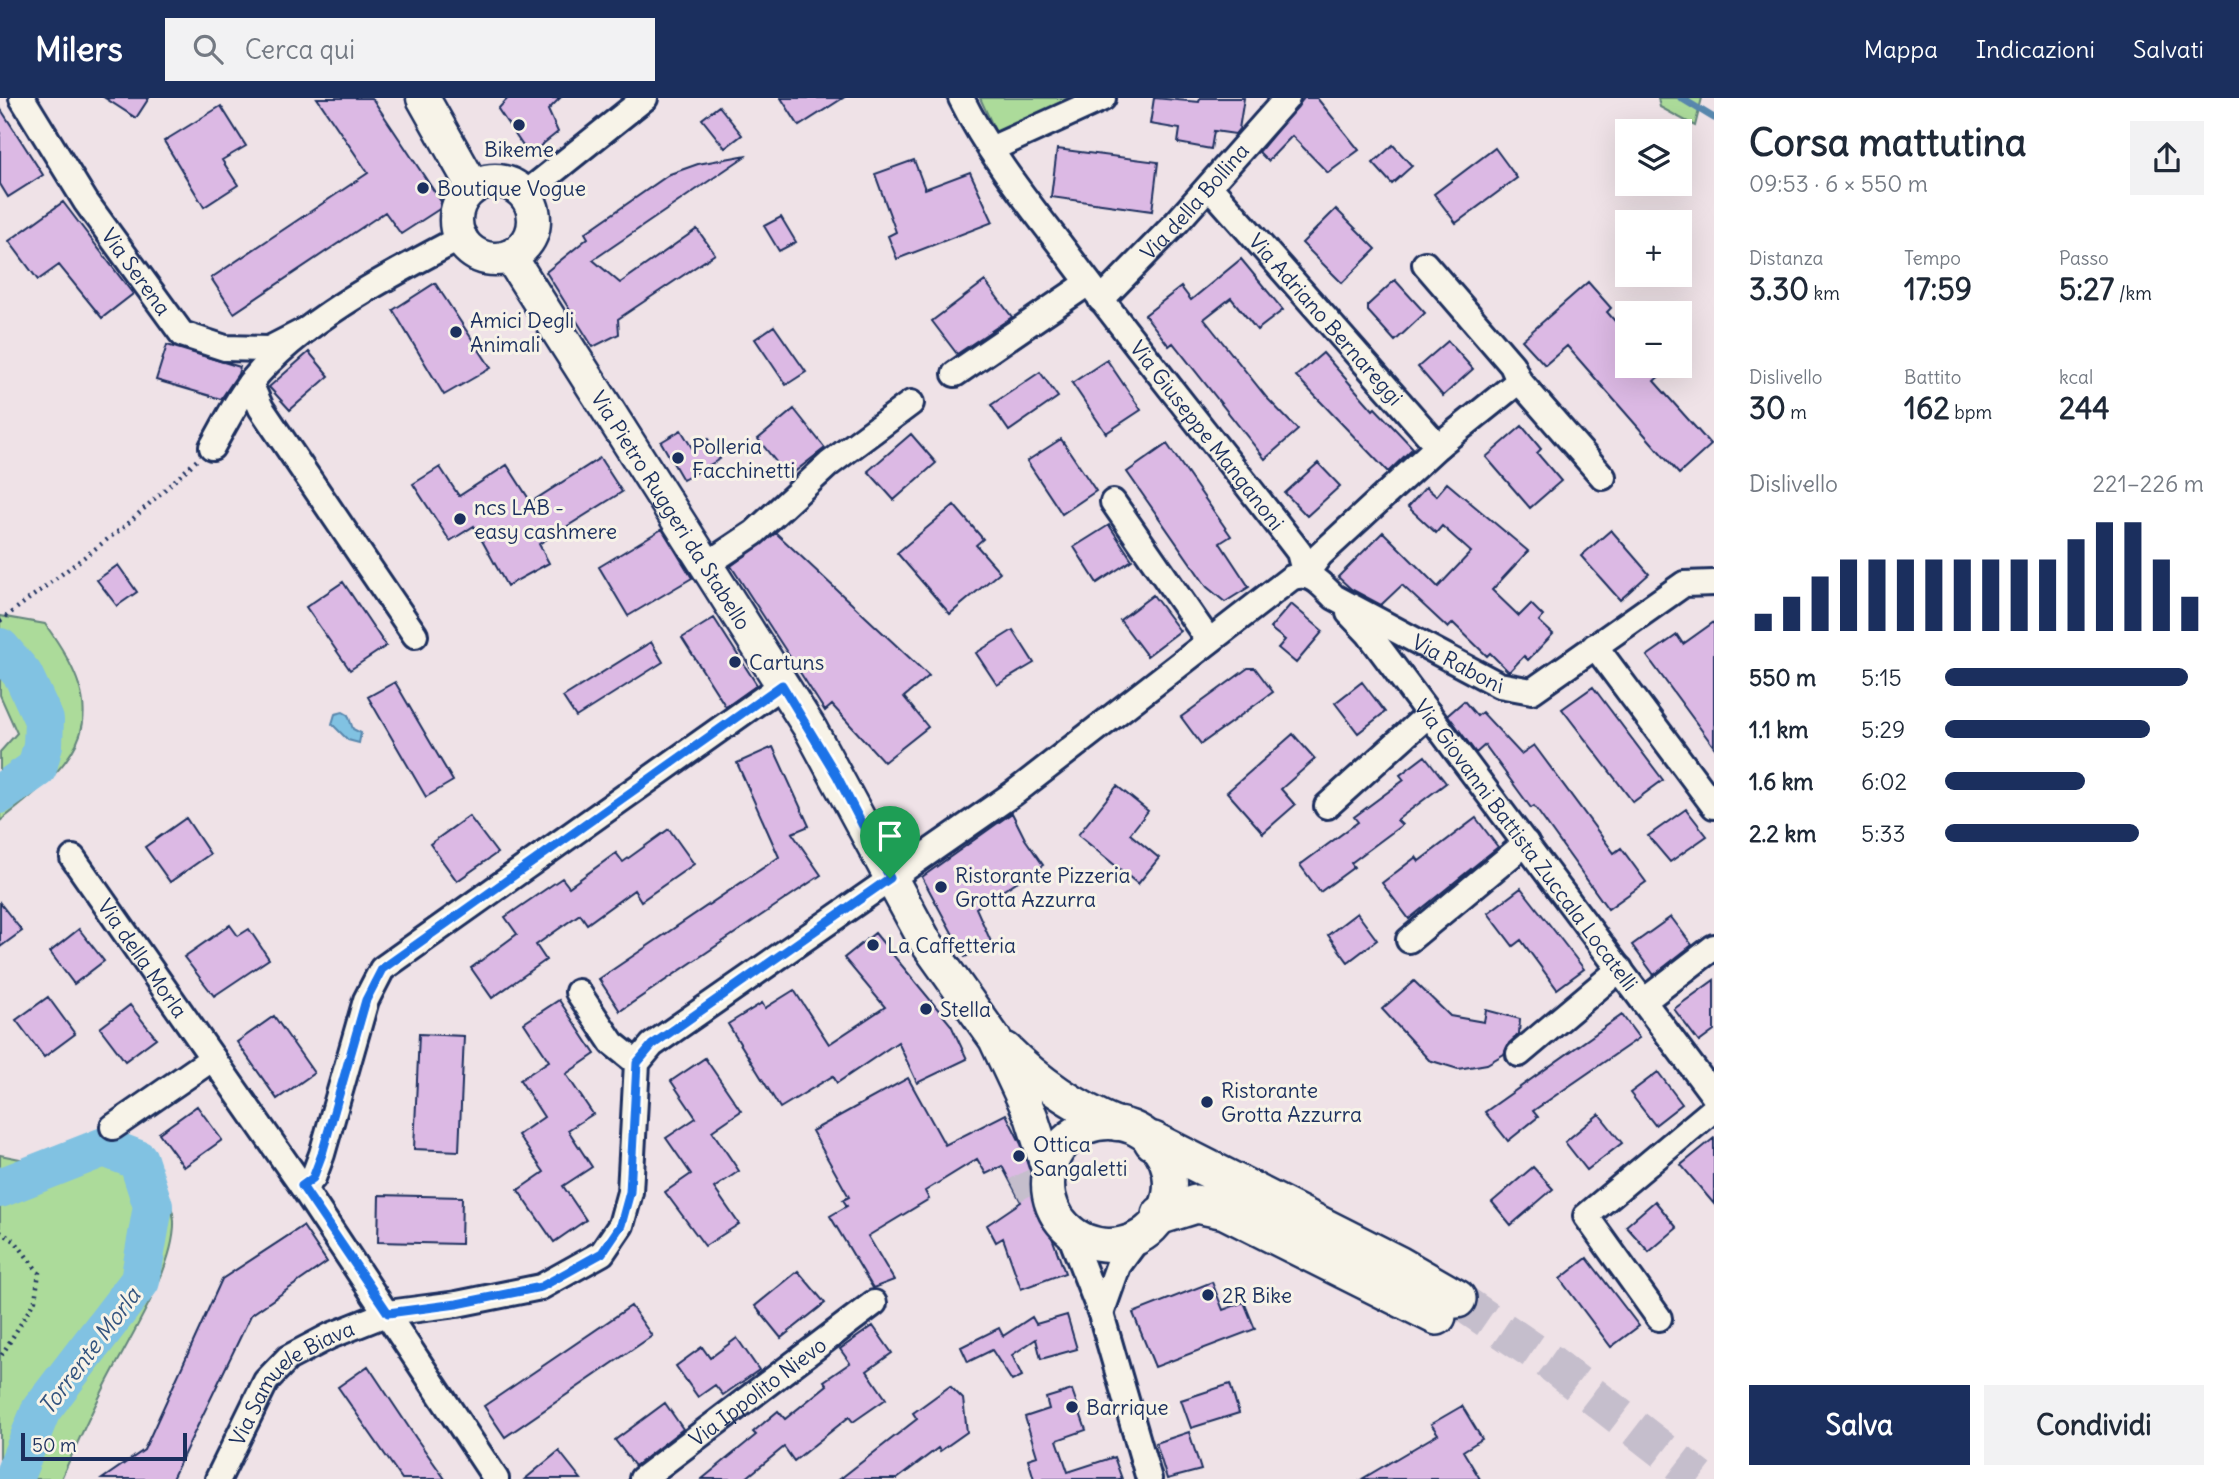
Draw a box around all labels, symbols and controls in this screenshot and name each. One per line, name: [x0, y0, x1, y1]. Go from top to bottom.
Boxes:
search box: [165, 18, 655, 81]
text: Milers: [35, 28, 123, 70]
icon: search: [189, 30, 227, 68]
text: Cerca qui: [245, 33, 355, 66]
text: Mappa: [1864, 34, 1938, 64]
text: Indicazioni: [1976, 34, 2095, 64]
text: Salvati: [2133, 34, 2204, 64]
marker: Bikeme: [511, 117, 527, 133]
map controls: [1615, 119, 1692, 378]
button: layers: [1615, 119, 1692, 196]
text: Corsa mattutina: [1749, 119, 2026, 166]
button: share: [2130, 121, 2204, 195]
place label: Bikeme: [484, 136, 554, 163]
street label: Via della Bollina: [1134, 137, 1254, 265]
text: 09:53 · 6 × 550 m: [1749, 169, 1928, 198]
place label: Boutique Vogue: [437, 175, 586, 202]
marker: Boutique Vogue: [415, 180, 431, 196]
button: +: [1615, 210, 1692, 287]
street label: Via Serena: [96, 223, 177, 320]
street label: Via Adriano Bernareggi: [1243, 227, 1409, 411]
text: Distanza: [1749, 246, 1823, 270]
text: Tempo: [1904, 246, 1961, 270]
text: Passo: [2059, 246, 2109, 270]
text: 3.30: [1749, 270, 1809, 308]
text: 17:59: [1904, 270, 1972, 308]
text: 5:27: [2059, 270, 2114, 308]
text: km: [1809, 281, 1840, 305]
text: /km: [2114, 281, 2152, 305]
button: −: [1615, 301, 1692, 378]
place label: Amici Degli Animali: [470, 307, 574, 358]
marker: Amici Degli Animali: [448, 324, 464, 340]
street label: Via Giuseppe Manganoni: [1124, 335, 1290, 535]
text: Dislivello: [1749, 365, 1823, 389]
text: Battito: [1904, 365, 1961, 389]
text: kcal: [2059, 365, 2093, 389]
street label: Via Pietro Ruggeri da Stabello: [585, 385, 757, 635]
text: 30: [1749, 389, 1786, 427]
text: 162: [1904, 389, 1950, 427]
text: 244: [2059, 389, 2110, 427]
text: m: [1786, 400, 1807, 424]
text: bpm: [1950, 400, 1992, 424]
place label: Polleria Facchinetti: [692, 433, 795, 484]
marker: Polleria Facchinetti: [670, 450, 686, 466]
text: Dislivello: [1749, 469, 1838, 498]
text: 221–226 m: [2092, 469, 2204, 498]
place label: ncs LAB - easy cashmere: [474, 494, 617, 545]
marker: ncs LAB - easy cashmere: [452, 511, 468, 527]
street label: Via Raboni: [1408, 628, 1506, 699]
place label: Cartuns: [749, 649, 824, 676]
marker: Cartuns: [727, 654, 743, 670]
text: 550 m: [1749, 663, 1816, 692]
text: 5:15: [1861, 663, 1902, 692]
street label: Via Giovanni Battista Zuccala Locatelli: [1409, 694, 1644, 996]
text: 1.1 km: [1749, 715, 1808, 744]
text: 5:29: [1861, 715, 1905, 744]
text: 1.6 km: [1749, 767, 1814, 796]
text: 6:02: [1861, 767, 1907, 796]
pin: [860, 806, 920, 878]
icon: arrive: [871, 817, 909, 855]
text: 2.2 km: [1749, 819, 1816, 848]
text: 5:33: [1861, 819, 1906, 848]
place label: Ristorante Pizzeria Grotta Azzurra: [955, 862, 1131, 913]
marker: Ristorante Pizzeria Grotta Azzurra: [933, 879, 949, 895]
street label: Via della Morla: [92, 893, 194, 1023]
place label: La Caffetteria: [887, 932, 1016, 959]
marker: La Caffetteria: [865, 937, 881, 953]
place label: Stella: [940, 996, 991, 1023]
marker: Stella: [918, 1001, 934, 1017]
place label: Ristorante Grotta Azzurra: [1221, 1077, 1362, 1128]
marker: Ristorante Grotta Azzurra: [1199, 1094, 1215, 1110]
place label: Ottica Sangaletti: [1033, 1131, 1127, 1182]
marker: Ottica Sangaletti: [1011, 1148, 1027, 1164]
water label: Torrente Morla: [32, 1280, 147, 1420]
place label: 2R Bike: [1222, 1282, 1292, 1309]
marker: 2R Bike: [1200, 1287, 1216, 1303]
street label: Via Samuele Biava: [223, 1314, 358, 1450]
street label: Via Ippolito Nievo: [683, 1331, 832, 1452]
button: Salva: [1749, 1385, 1970, 1465]
button: Condividi: [1984, 1385, 2204, 1465]
place label: Barrique: [1086, 1394, 1169, 1421]
marker: Barrique: [1064, 1399, 1080, 1415]
scale bar: [21, 1430, 187, 1462]
text: 50 m: [32, 1433, 77, 1457]

